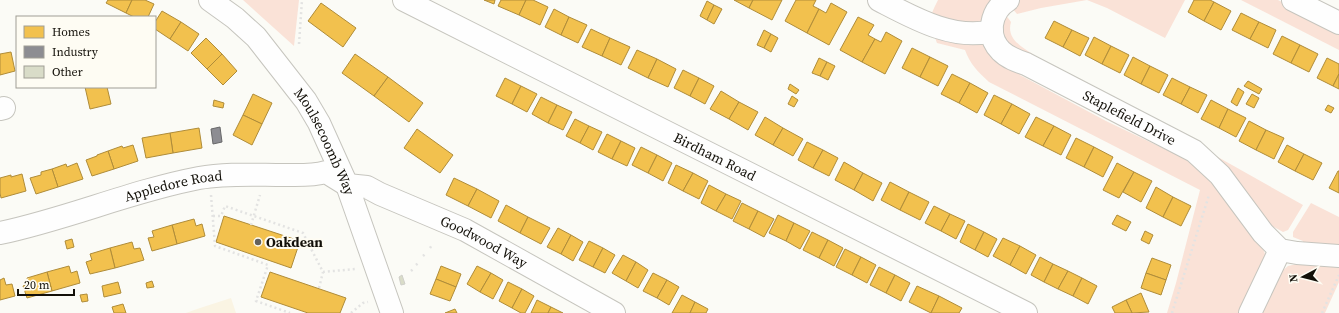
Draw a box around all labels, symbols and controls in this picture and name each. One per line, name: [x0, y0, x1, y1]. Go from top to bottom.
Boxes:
legend: [16, 16, 156, 88]
text: Homes: [52, 24, 90, 40]
text: Industry: [52, 44, 99, 60]
text: Other: [52, 64, 83, 80]
street label: Moulsecoomb Way: [289, 84, 360, 199]
street label: Staplefield Drive: [1079, 85, 1179, 150]
street label: Birdham Road: [670, 127, 760, 186]
street label: Appledore Road: [122, 165, 223, 207]
street label: Goodwood Way: [437, 211, 532, 273]
place label: Oakdean: [266, 232, 323, 252]
marker: Oakdean: [253, 237, 263, 247]
north arrow: [1283, 257, 1323, 297]
scale bar: [18, 271, 74, 297]
text: N: [1286, 273, 1302, 283]
text: 20 m: [24, 277, 50, 293]

